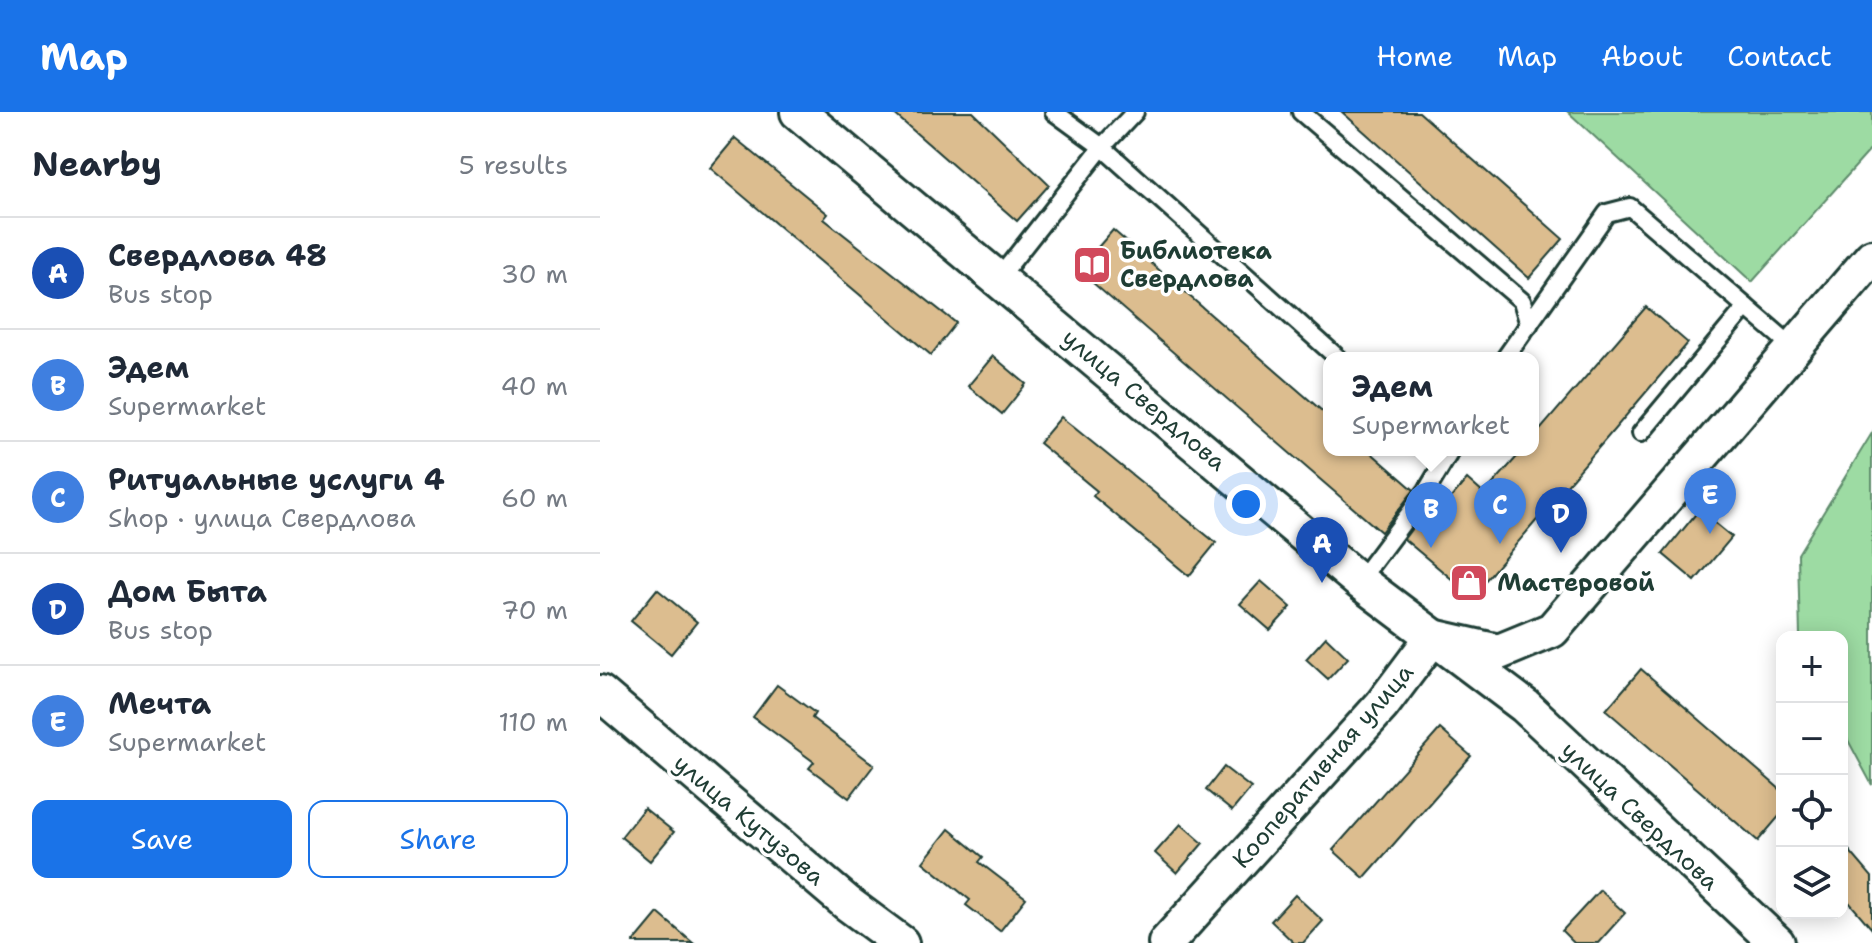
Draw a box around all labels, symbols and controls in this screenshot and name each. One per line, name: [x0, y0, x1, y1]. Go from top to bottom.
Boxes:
text: Map: [40, 31, 128, 82]
text: Home: [1376, 37, 1453, 75]
text: Map: [1497, 37, 1557, 75]
text: About: [1601, 37, 1683, 75]
text: Contact: [1727, 37, 1832, 75]
text: Nearby: [32, 141, 162, 187]
text: 5 results: [459, 147, 568, 182]
text: Свердлова 48: [108, 235, 327, 276]
place label: Библиотека Свердлова: [1120, 235, 1273, 295]
library icon: Библиотека Свердлова: [1071, 244, 1113, 286]
text: A: [48, 256, 68, 291]
text: 30 m: [501, 256, 568, 291]
text: Bus stop: [108, 276, 213, 311]
street label: улица Свердлова: [1055, 322, 1233, 478]
text: Эдем: [108, 347, 189, 388]
popup: [1323, 352, 1539, 456]
text: Эдем: [1352, 366, 1433, 407]
text: B: [50, 368, 66, 403]
text: 40 m: [501, 368, 568, 403]
text: Supermarket: [108, 388, 266, 423]
text: Supermarket: [1352, 407, 1510, 442]
text: Ритуальные услуги 4: [108, 459, 445, 500]
pin: E: [1684, 468, 1736, 534]
pin: C: [1474, 478, 1526, 544]
text: C: [50, 480, 66, 515]
text: 60 m: [501, 480, 568, 515]
pin: B: [1405, 482, 1457, 548]
your location: [1226, 484, 1266, 524]
pin: D: [1535, 487, 1587, 553]
text: Shop · улица Свердлова: [108, 500, 416, 535]
pin: A: [1296, 517, 1348, 583]
shop icon: Мастеровой: [1448, 562, 1490, 604]
place label: Мастеровой: [1497, 567, 1655, 599]
text: Дом Быта: [108, 571, 267, 612]
text: D: [49, 592, 67, 627]
text: 70 m: [501, 592, 568, 627]
text: Bus stop: [108, 612, 213, 647]
map controls: [1776, 631, 1848, 919]
button: +: [1776, 631, 1848, 703]
street label: Кооперативная улица: [1225, 657, 1421, 875]
text: Мечта: [108, 683, 211, 724]
button: −: [1776, 703, 1848, 775]
text: E: [49, 704, 67, 739]
text: 110 m: [498, 704, 568, 739]
text: Supermarket: [108, 724, 266, 759]
street label: улица Свердлова: [1554, 734, 1726, 898]
street label: улица Кутузова: [667, 747, 831, 893]
button: locate: [1776, 775, 1848, 847]
button: Save: [32, 800, 292, 878]
button: Share: [308, 800, 568, 878]
button: layers: [1776, 847, 1848, 919]

